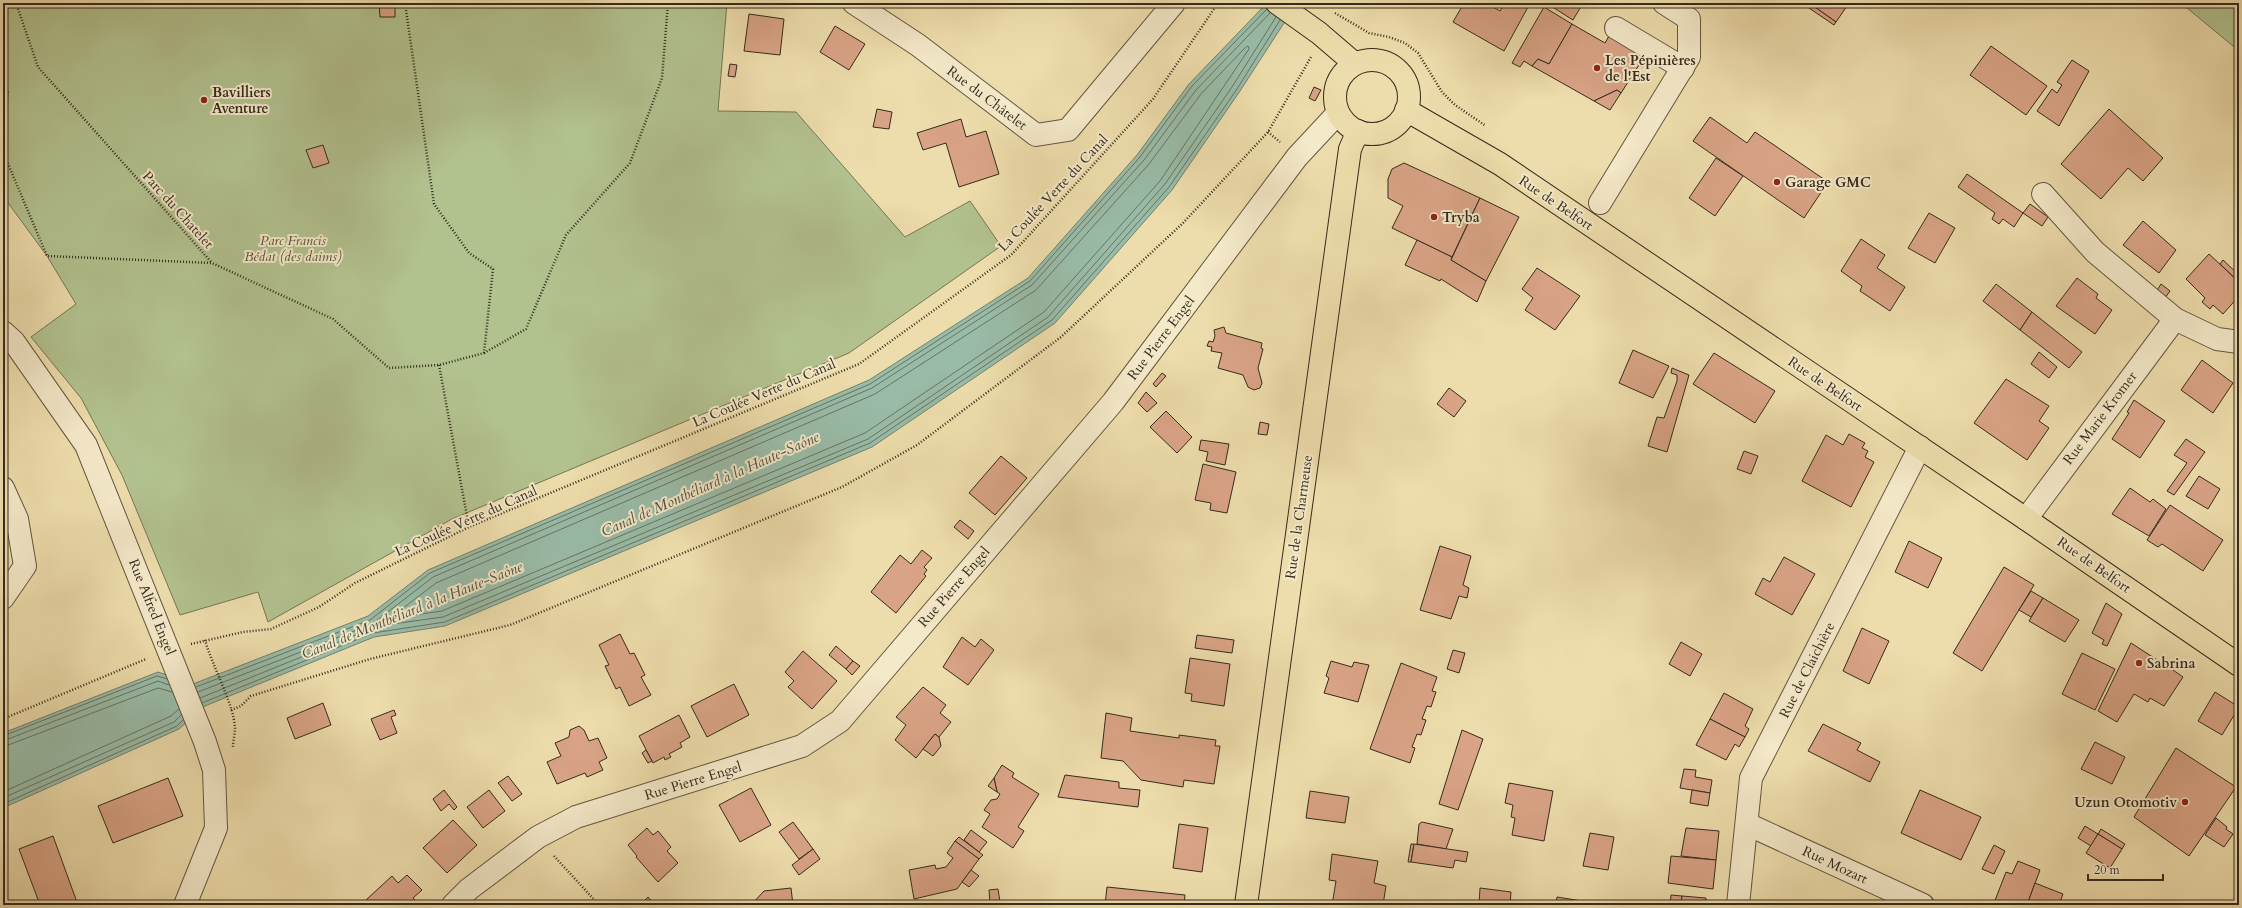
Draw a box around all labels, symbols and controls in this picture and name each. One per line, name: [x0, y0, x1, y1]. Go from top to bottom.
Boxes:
place label: Les Pépinières de l'Est: [1605, 51, 1696, 86]
street label: Rue du Châtelet: [943, 62, 1031, 135]
marker: Les Pépinières de l'Est: [1592, 63, 1602, 73]
place label: Bavilliers Aventure: [212, 83, 271, 118]
marker: Bavilliers Aventure: [199, 95, 209, 105]
street label: La Coulée Verte du Canal: [994, 130, 1113, 256]
street label: Parc du Chatelet: [138, 167, 218, 253]
street label: Rue de Belfort: [1515, 171, 1597, 235]
place label: Garage GMC: [1785, 173, 1871, 192]
marker: Garage GMC: [1772, 177, 1782, 187]
place label: Tryba: [1442, 208, 1480, 227]
marker: Tryba: [1429, 212, 1439, 222]
park label: Parc Francis Bédat (des daims): [244, 231, 342, 266]
street label: Rue Pierre Engel: [1123, 292, 1199, 384]
street label: Rue de Belfort: [1784, 352, 1866, 416]
street label: La Coulée Verte du Canal: [690, 354, 839, 432]
street label: Rue Marie Kromer: [2059, 367, 2142, 469]
water label: Canal de Montbéliard à la Haute-Saône: [598, 427, 822, 541]
street label: Rue de la Charmeuse: [1281, 454, 1317, 580]
street label: La Coulée Verte du Canal: [392, 481, 541, 561]
street label: Rue de Belfort: [2053, 533, 2135, 598]
street label: Rue Pierre Engel: [914, 542, 995, 631]
street label: Rue Alfred Engel: [124, 556, 180, 658]
water label: Canal de Montbéliard à la Haute-Saône: [299, 556, 526, 664]
street label: Rue de Claichière: [1775, 619, 1839, 721]
place label: Sabrina: [2147, 654, 2195, 673]
marker: Sabrina: [2134, 658, 2144, 668]
street label: Rue Pierre Engel: [642, 757, 744, 805]
place label: Uzun Otomotiv: [2074, 793, 2177, 812]
marker: Uzun Otomotiv: [2180, 797, 2190, 807]
street label: Rue Mozart: [1799, 842, 1871, 889]
scale bar: [2088, 856, 2163, 882]
text: 20 m: [2094, 862, 2121, 878]

